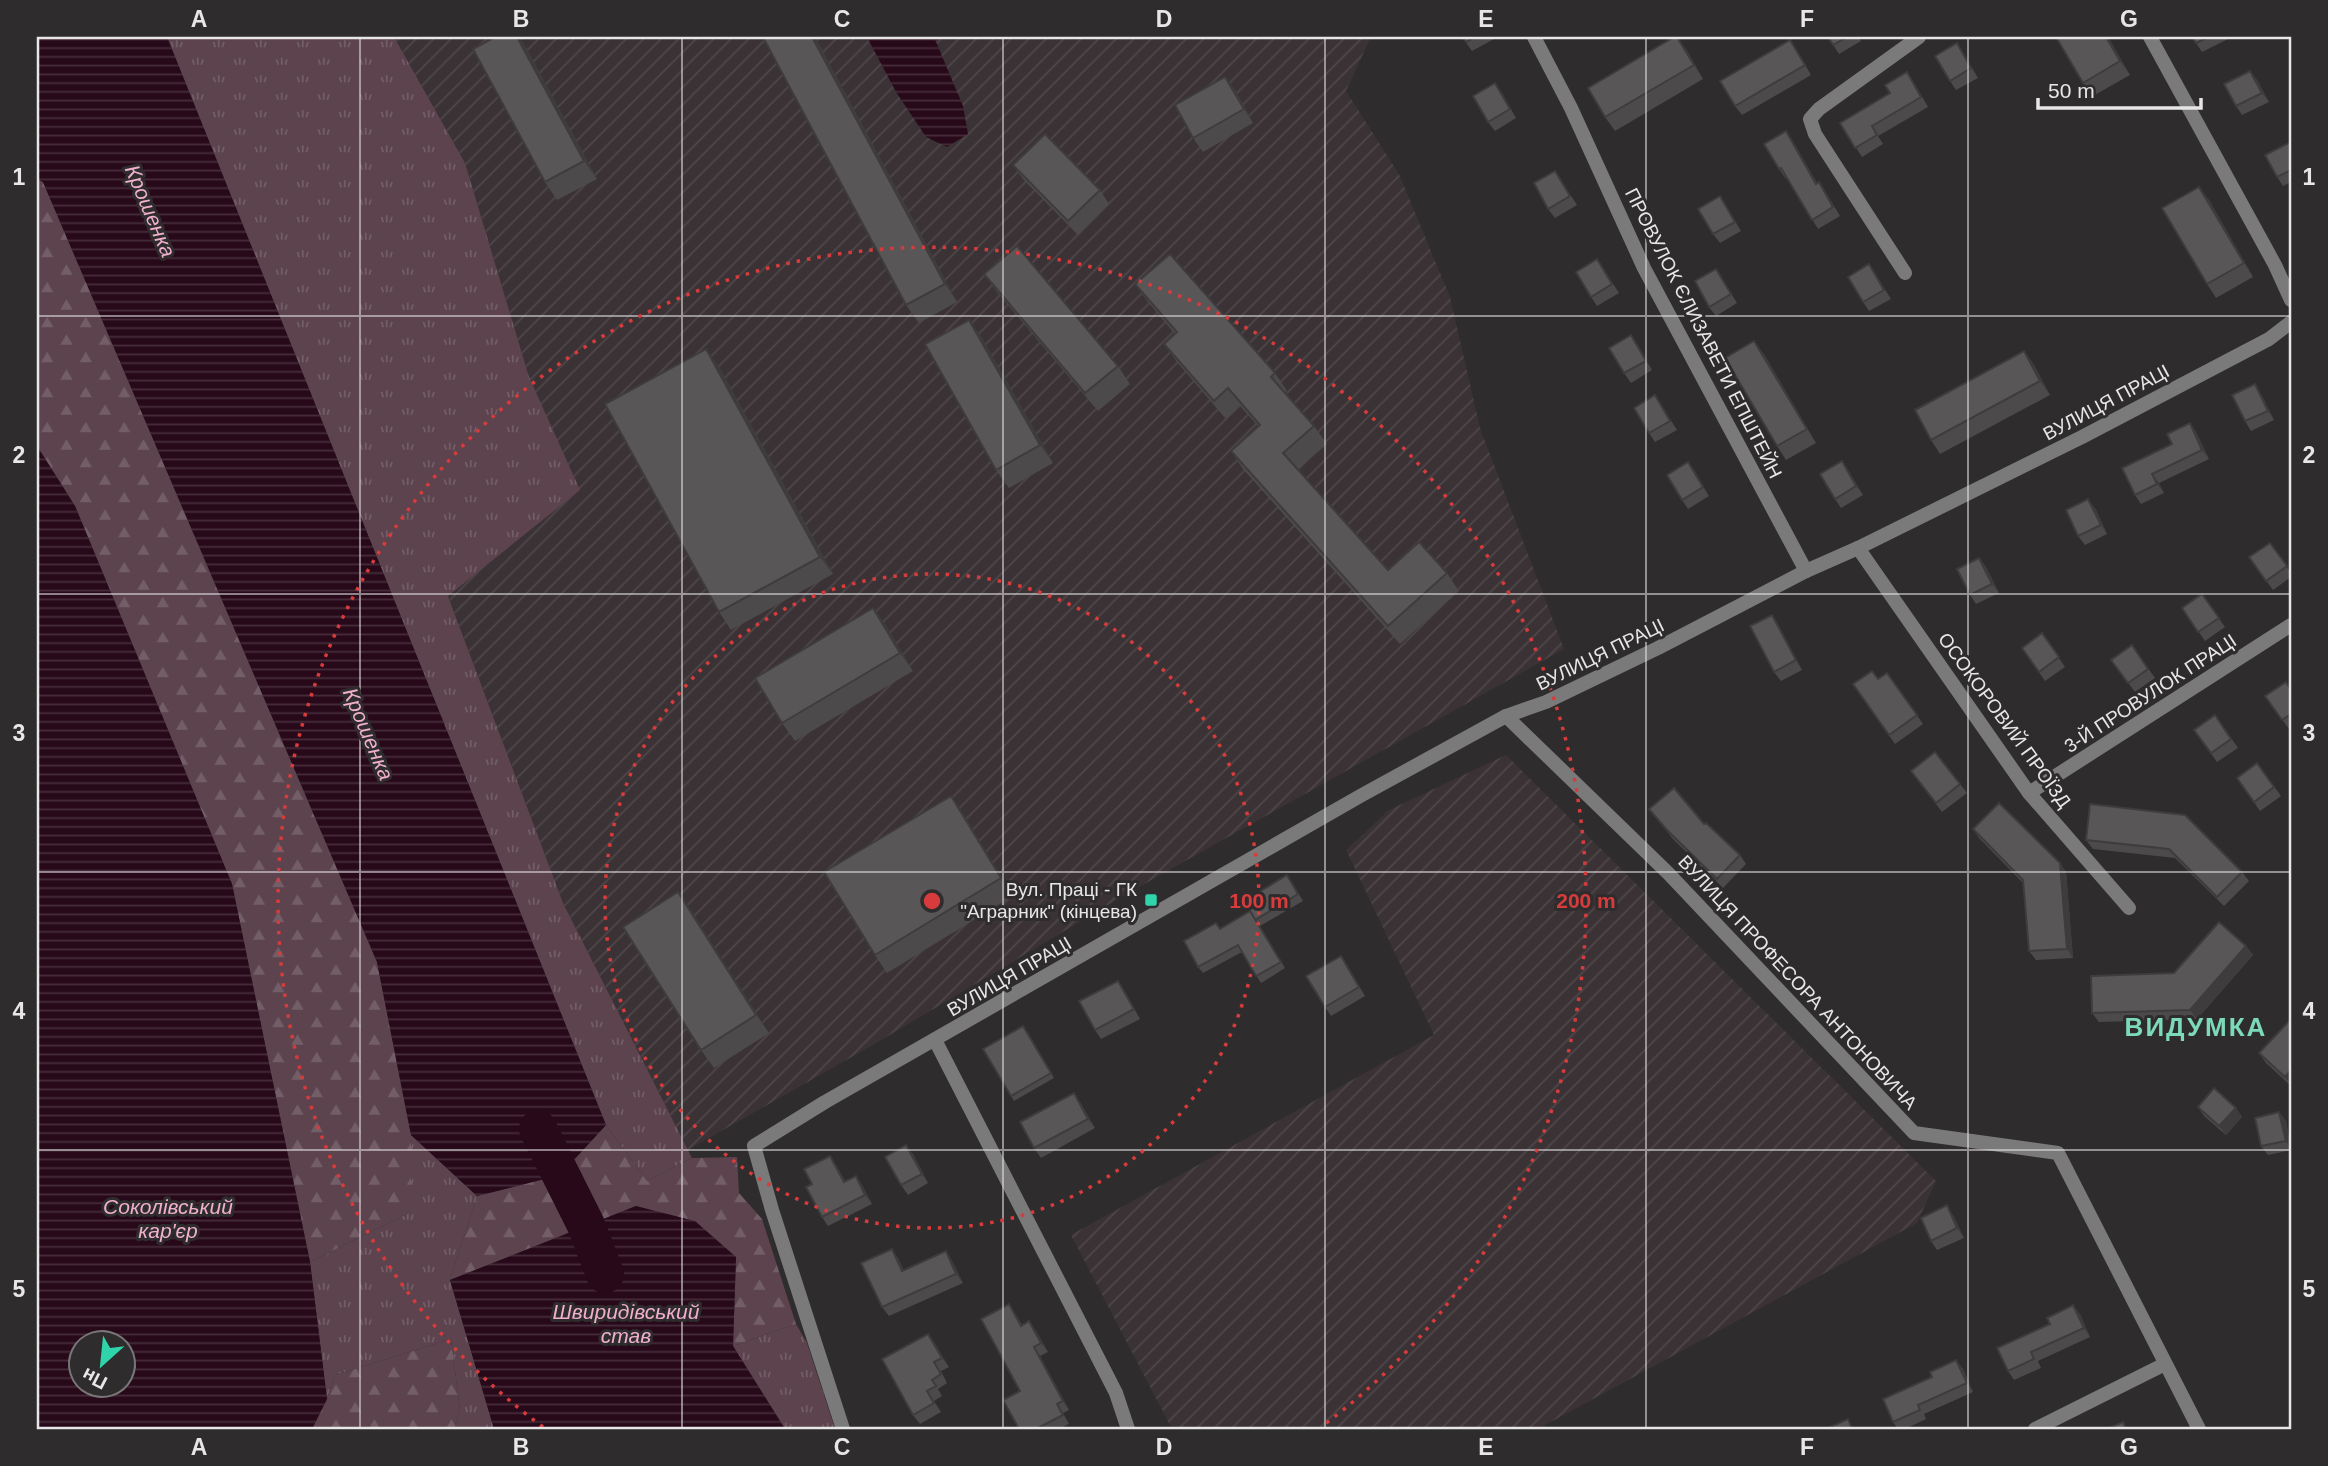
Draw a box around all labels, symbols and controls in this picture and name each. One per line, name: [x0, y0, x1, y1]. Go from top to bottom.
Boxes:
text: A: [191, 6, 207, 32]
text: B: [513, 6, 529, 32]
text: C: [834, 6, 850, 32]
text: D: [1156, 6, 1172, 32]
text: E: [1478, 6, 1494, 32]
text: F: [1800, 6, 1814, 32]
text: G: [2120, 6, 2138, 32]
scale bar: [2038, 66, 2200, 110]
text: 50 m: [2048, 79, 2095, 102]
water label: Крошенка: [121, 161, 180, 260]
text: 1: [13, 164, 26, 190]
text: 1: [2303, 164, 2316, 190]
street label: ПРОВУЛОК ЄЛИЗАВЕТИ ЕПШТЕЙН: [1621, 185, 1786, 482]
street label: ВУЛИЦЯ ПРАЦІ: [2040, 360, 2173, 445]
text: 2: [13, 442, 25, 468]
text: 2: [2303, 442, 2315, 468]
street label: ВУЛИЦЯ ПРАЦІ: [1533, 614, 1668, 695]
street label: ОСОКОРОВИЙ ПРОЇЗД: [1934, 629, 2075, 812]
street label: 3-Й ПРОВУЛОК ПРАЦІ: [2060, 630, 2240, 757]
water label: Крошенка: [339, 684, 398, 783]
text: 3: [13, 720, 25, 746]
text: 3: [2303, 720, 2315, 746]
street label: ВУЛИЦЯ ПРОФЕСОРА АНТОНОВИЧА: [1674, 851, 1921, 1114]
place label: Вул. Праці - ГК "Аграрник" (кінцева): [960, 879, 1137, 922]
centre of rings: [920, 889, 944, 913]
text: 100 m: [1229, 889, 1289, 912]
text: 200 m: [1556, 889, 1616, 912]
marker: Вул. Праці - ГК "Аграрник" (кінцева): [1143, 892, 1159, 908]
street label: ВУЛИЦЯ ПРАЦІ: [943, 932, 1075, 1020]
text: 4: [13, 998, 26, 1024]
text: 4: [2303, 998, 2316, 1024]
district label: ВИДУМКА: [2125, 1012, 2267, 1042]
water label: Соколівський кар'єр: [103, 1195, 233, 1242]
text: 5: [13, 1276, 26, 1302]
text: 5: [2303, 1276, 2316, 1302]
water label: Швиридівський став: [553, 1300, 700, 1347]
north arrow: [66, 1330, 136, 1400]
text: Пн: [79, 1364, 110, 1394]
text: A: [191, 1434, 207, 1460]
text: B: [513, 1434, 529, 1460]
text: C: [834, 1434, 850, 1460]
text: D: [1156, 1434, 1172, 1460]
text: E: [1478, 1434, 1494, 1460]
text: F: [1800, 1434, 1814, 1460]
text: G: [2120, 1434, 2138, 1460]

